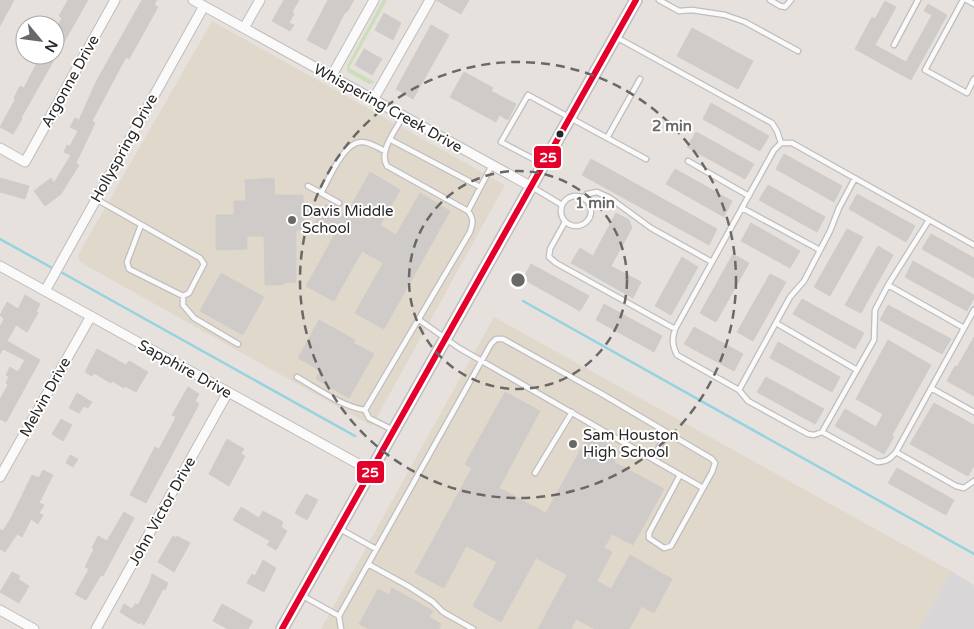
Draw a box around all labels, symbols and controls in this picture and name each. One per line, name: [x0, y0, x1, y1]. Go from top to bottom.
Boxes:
north arrow: [15, 15, 65, 65]
street label: Argonne Drive: [37, 32, 103, 130]
text: N: [41, 37, 61, 55]
street label: Whispering Creek Drive: [311, 60, 465, 156]
street label: Hollyspring Drive: [87, 91, 161, 205]
text: 2 min: [652, 117, 692, 135]
unlabelled marker: [555, 129, 565, 139]
line badge: 25: [533, 145, 562, 169]
text: 25: [539, 149, 557, 166]
text: 1 min: [575, 194, 615, 212]
place label: Davis Middle School: [302, 202, 393, 237]
marker: Davis Middle School: [286, 214, 298, 226]
centre of rings: [509, 271, 527, 289]
street label: Sapphire Drive: [135, 336, 235, 402]
street label: Melvin Drive: [16, 354, 74, 440]
place label: Sam Houston High School: [583, 426, 679, 461]
marker: Sam Houston High School: [567, 438, 579, 450]
street label: John Victor Drive: [125, 453, 199, 569]
line badge: 25: [356, 460, 385, 484]
text: 25: [361, 464, 379, 481]

